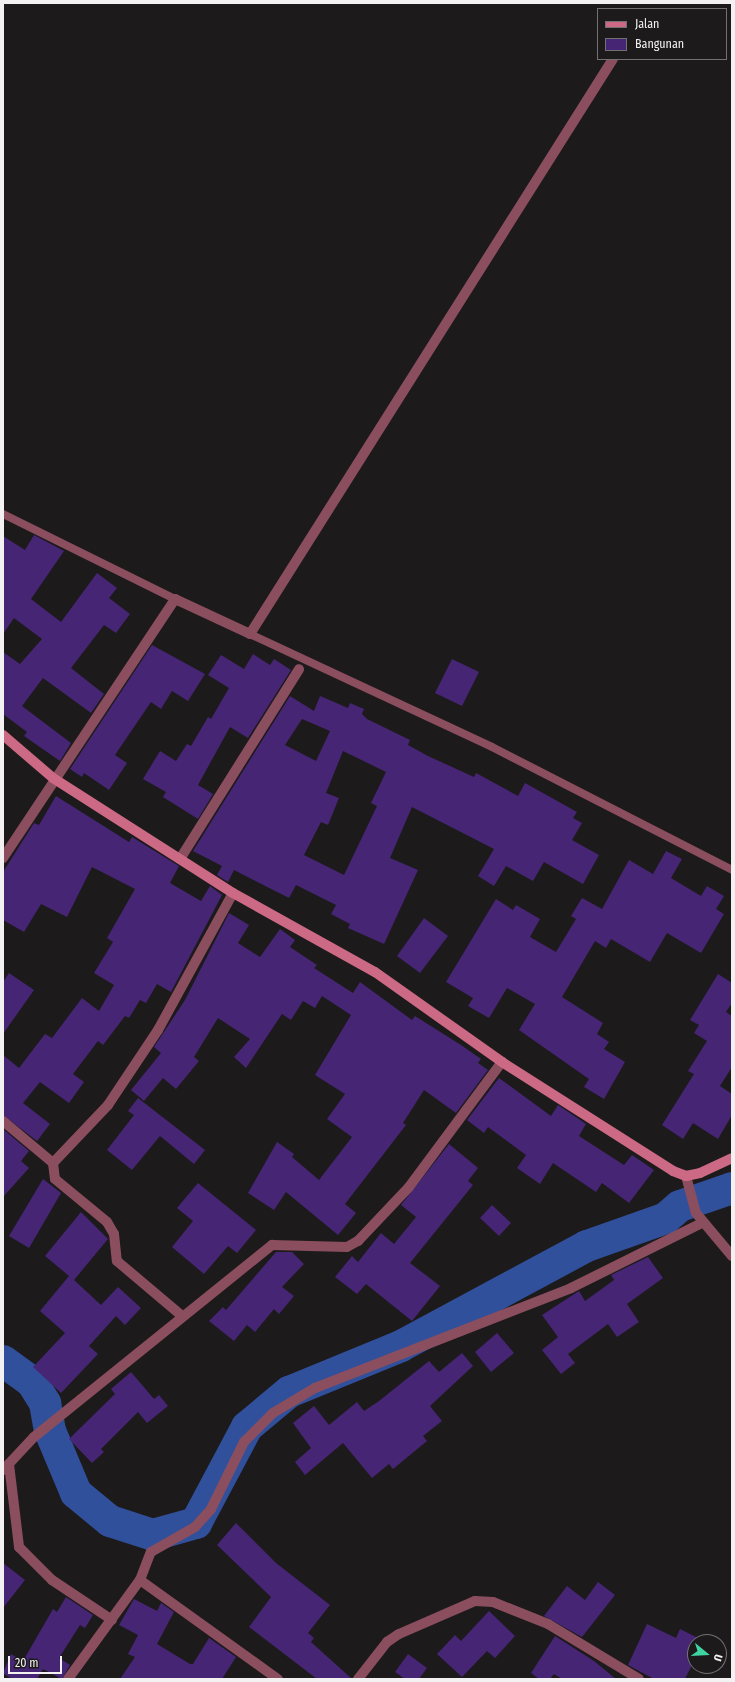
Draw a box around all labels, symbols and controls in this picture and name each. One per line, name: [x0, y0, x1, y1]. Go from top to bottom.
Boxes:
legend: [597, 8, 727, 60]
text: Jalan: [635, 17, 659, 31]
text: Bangunan: [635, 37, 684, 51]
north arrow: [687, 1634, 727, 1674]
scale bar: [10, 1648, 64, 1674]
text: U: [711, 1652, 725, 1663]
text: 20 m: [15, 1656, 39, 1670]

